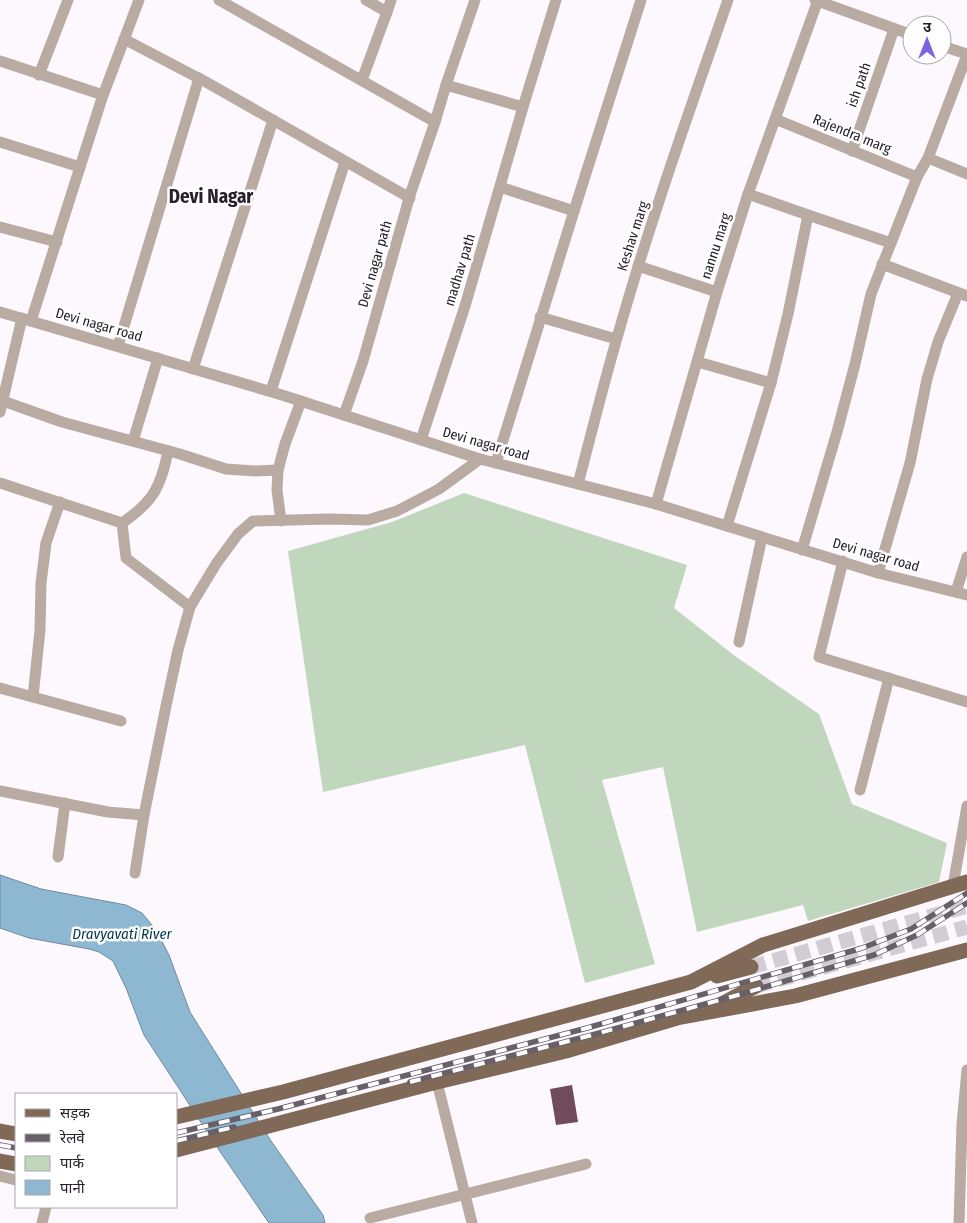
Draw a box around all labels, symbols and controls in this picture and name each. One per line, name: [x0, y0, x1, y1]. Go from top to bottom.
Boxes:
north arrow: [902, 15, 952, 65]
text: उ: [923, 19, 932, 36]
street label: ish path: [843, 60, 875, 110]
street label: Rajendra marg: [810, 111, 894, 158]
district label: Devi Nagar: [169, 185, 254, 208]
street label: Keshav marg: [614, 198, 652, 273]
street label: nannu marg: [697, 210, 735, 281]
street label: Devi nagar path: [354, 219, 396, 309]
street label: madhav path: [441, 232, 479, 308]
street label: Devi nagar road: [54, 304, 144, 346]
street label: Devi nagar road: [441, 423, 531, 465]
street label: Devi nagar road: [831, 534, 921, 576]
water label: Dravyavati River: [72, 925, 173, 943]
legend: [15, 1093, 178, 1208]
text: सड़क: [60, 1104, 90, 1122]
text: रेलवे: [59, 1129, 85, 1147]
text: पार्क: [60, 1154, 84, 1172]
text: पानी: [60, 1179, 86, 1197]

